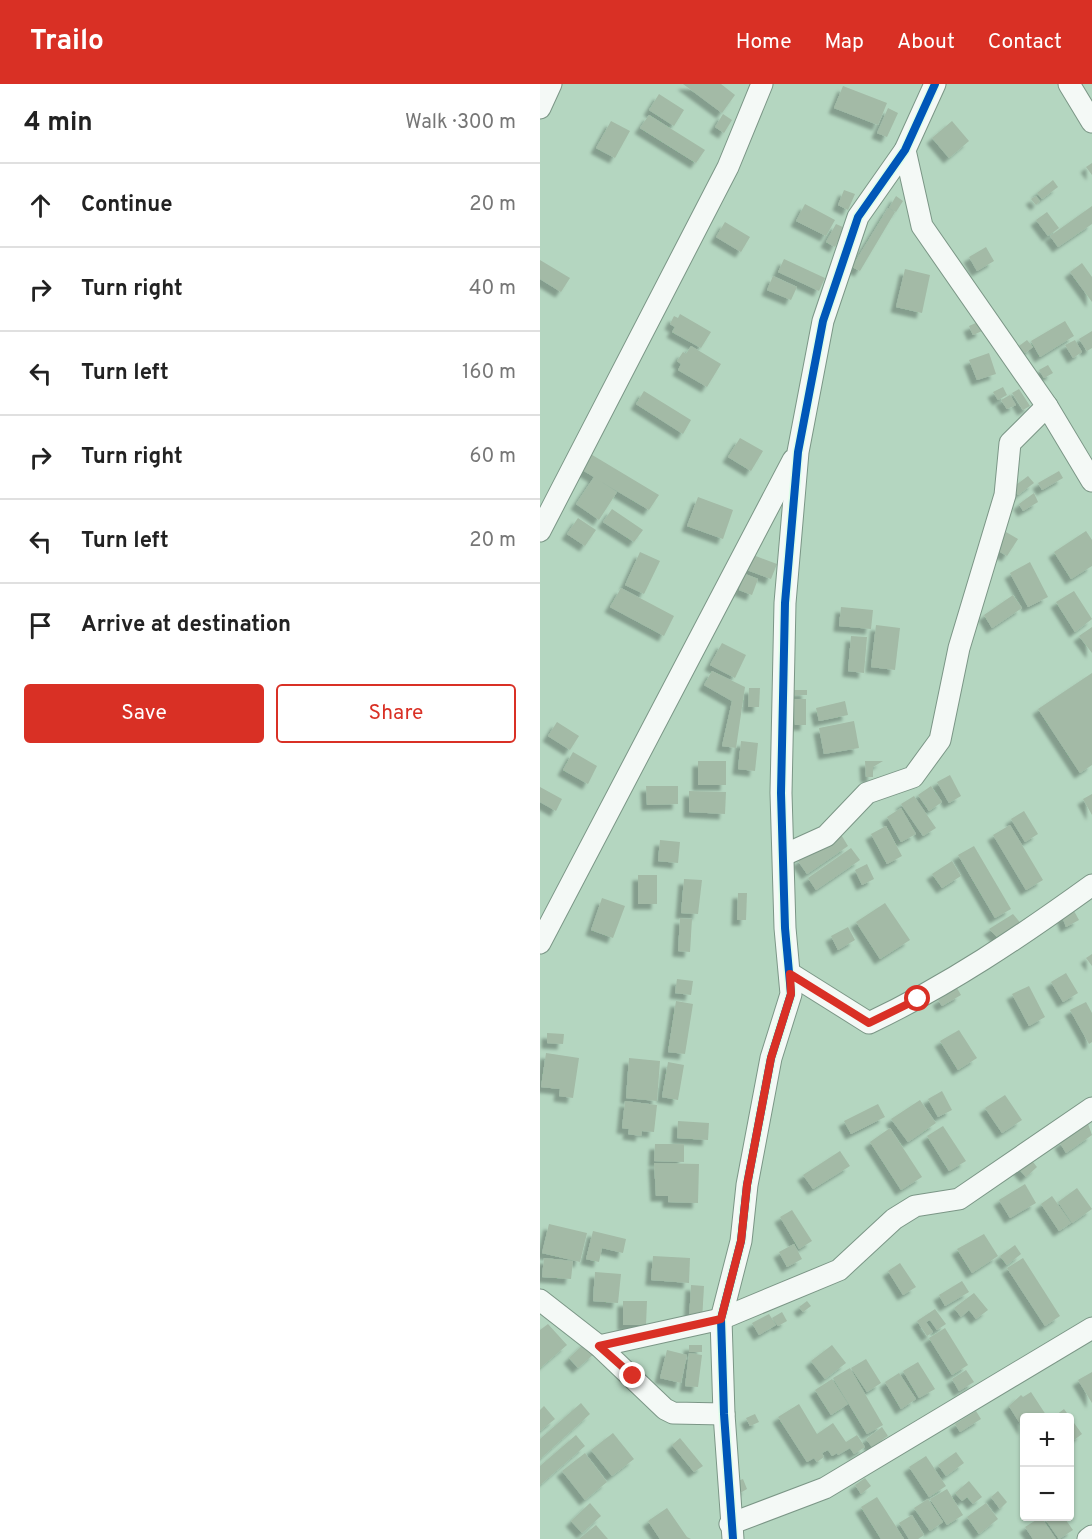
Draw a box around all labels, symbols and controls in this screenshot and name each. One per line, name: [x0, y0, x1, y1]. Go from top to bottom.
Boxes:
text: Trailo: [30, 24, 104, 60]
text: Home: [736, 29, 792, 56]
text: Map: [825, 29, 864, 56]
text: About: [897, 29, 955, 56]
text: Contact: [988, 29, 1062, 56]
text: 4 min: [24, 107, 93, 140]
text: Walk · 300 m: [405, 110, 516, 136]
icon: ahead: [24, 189, 57, 222]
text: Continue: [81, 192, 172, 219]
text: 20 m: [469, 192, 516, 218]
icon: right: [24, 273, 57, 306]
text: Turn right: [81, 276, 183, 303]
text: 40 m: [469, 276, 516, 302]
icon: left: [24, 357, 57, 390]
text: Turn left: [81, 360, 169, 387]
text: 160 m: [462, 360, 516, 386]
icon: right: [24, 441, 57, 474]
text: Turn right: [81, 444, 183, 471]
text: 60 m: [470, 444, 516, 470]
icon: left: [24, 525, 57, 558]
text: Turn left: [81, 528, 169, 555]
text: 20 m: [469, 528, 516, 554]
icon: arrive: [24, 609, 57, 642]
text: Arrive at destination: [81, 612, 291, 639]
button: Save: [24, 684, 264, 743]
button: Share: [276, 684, 516, 743]
route start: [904, 985, 930, 1011]
route end: [619, 1362, 645, 1388]
map controls: [1020, 1413, 1074, 1521]
button: +: [1020, 1413, 1074, 1467]
button: −: [1020, 1467, 1074, 1521]

